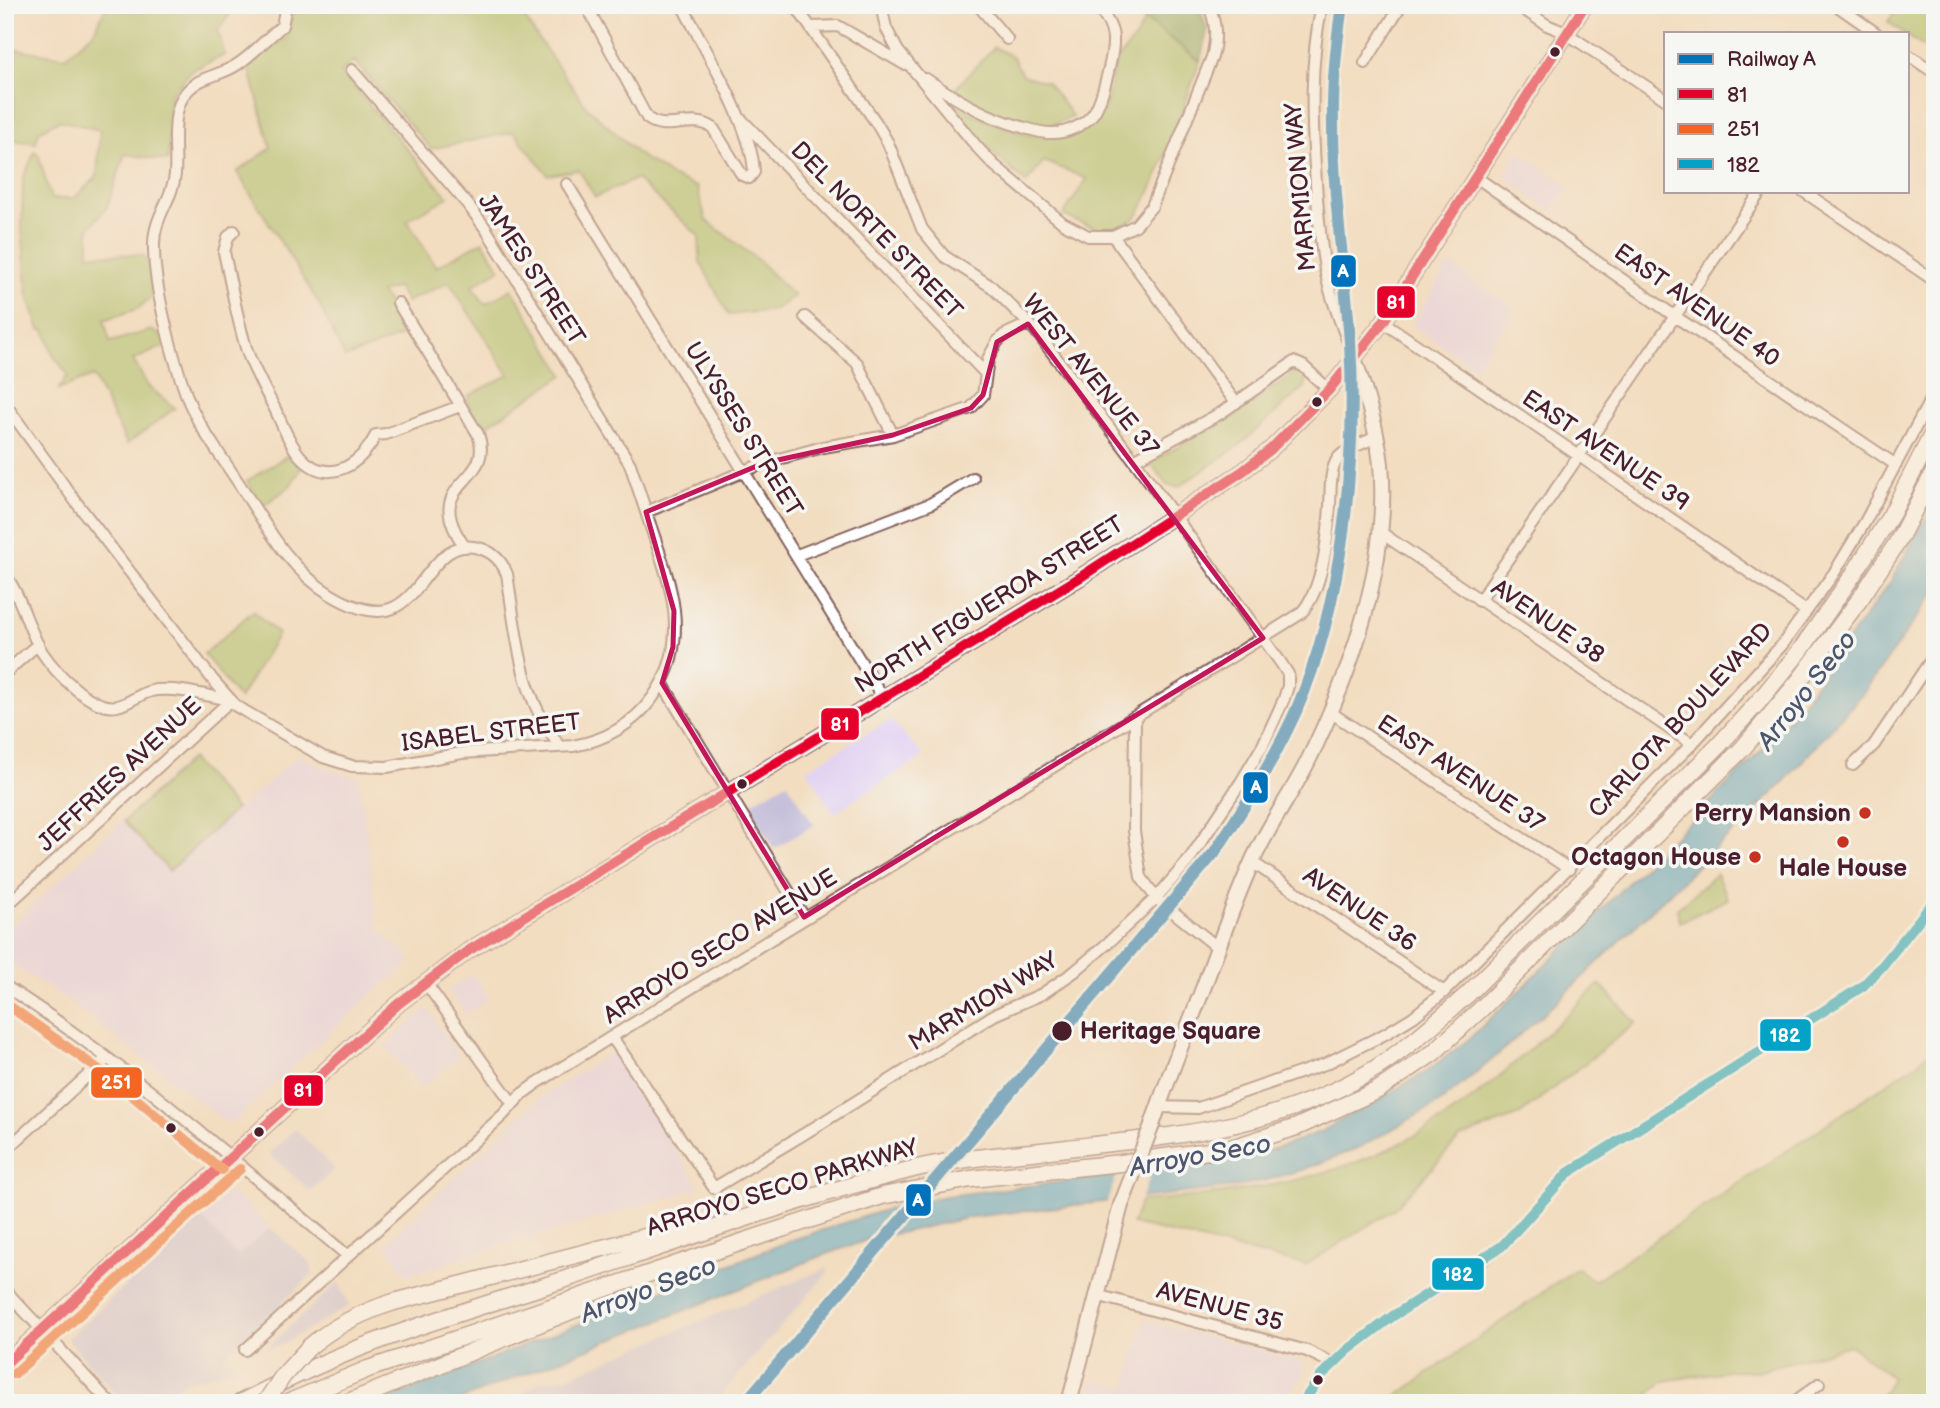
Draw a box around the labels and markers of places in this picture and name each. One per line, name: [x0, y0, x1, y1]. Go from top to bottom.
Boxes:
unlabelled marker: [1548, 45, 1562, 59]
unlabelled marker: [1310, 395, 1324, 409]
unlabelled marker: [735, 777, 749, 791]
place label: Perry Mansion: [1694, 799, 1851, 828]
marker: Perry Mansion: [1857, 805, 1873, 821]
marker: Hale House: [1835, 834, 1851, 850]
place label: Octagon House: [1571, 843, 1741, 872]
marker: Octagon House: [1747, 849, 1763, 865]
place label: Hale House: [1779, 854, 1907, 883]
place label: Heritage Square: [1080, 1017, 1261, 1046]
marker: Heritage Square: [1050, 1019, 1074, 1043]
unlabelled marker: [164, 1121, 178, 1135]
unlabelled marker: [252, 1125, 266, 1139]
unlabelled marker: [1311, 1373, 1325, 1387]

